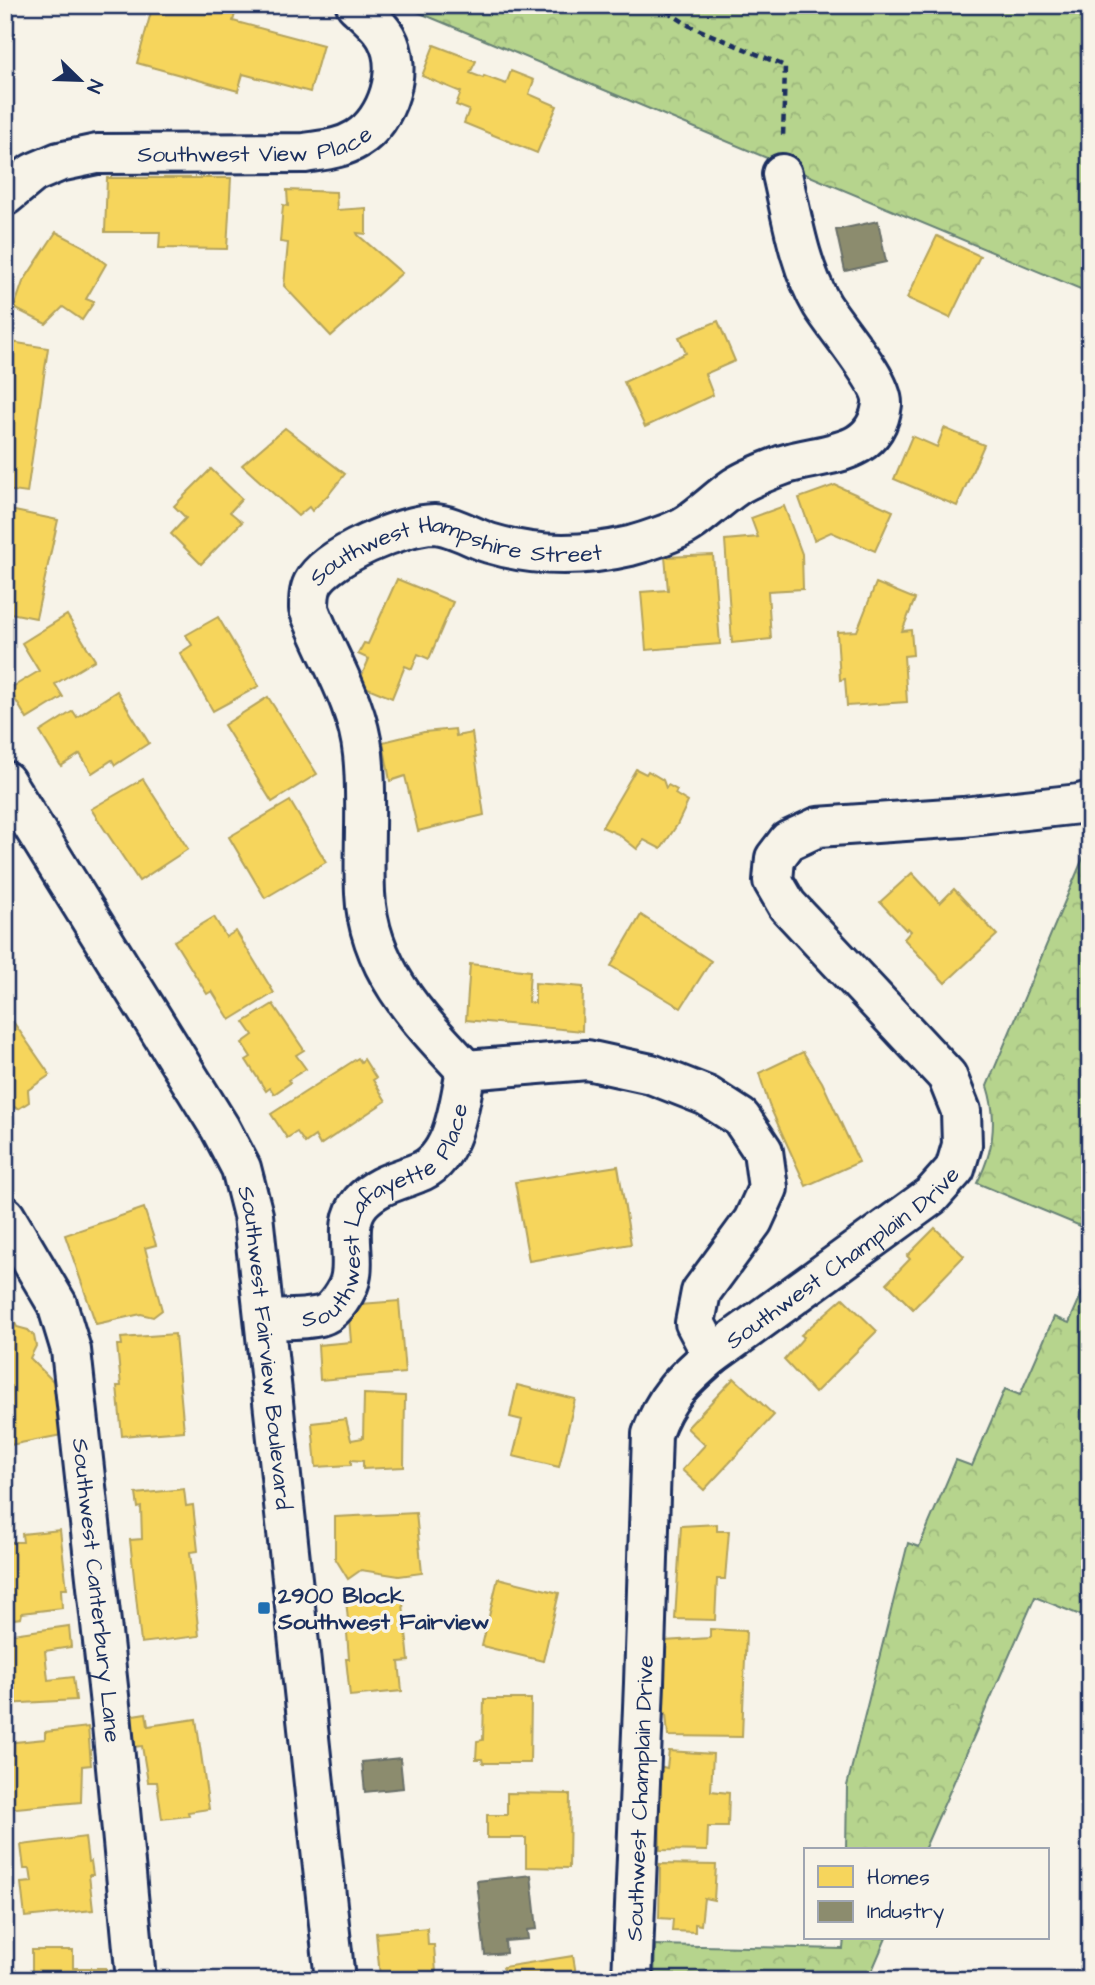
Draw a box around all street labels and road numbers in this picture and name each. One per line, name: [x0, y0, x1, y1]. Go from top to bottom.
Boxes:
street label: Southwest View Place: [137, 119, 379, 171]
street label: Southwest Hampshire Street: [301, 509, 605, 593]
street label: Southwest Lafayette Place: [300, 1100, 476, 1336]
street label: Southwest Champlain Drive: [719, 1159, 967, 1357]
street label: Southwest Fairview Boulevard: [229, 1182, 299, 1511]
street label: Southwest Canterbury Lane: [64, 1437, 129, 1744]
street label: Southwest Champlain Drive: [619, 1655, 662, 1942]

